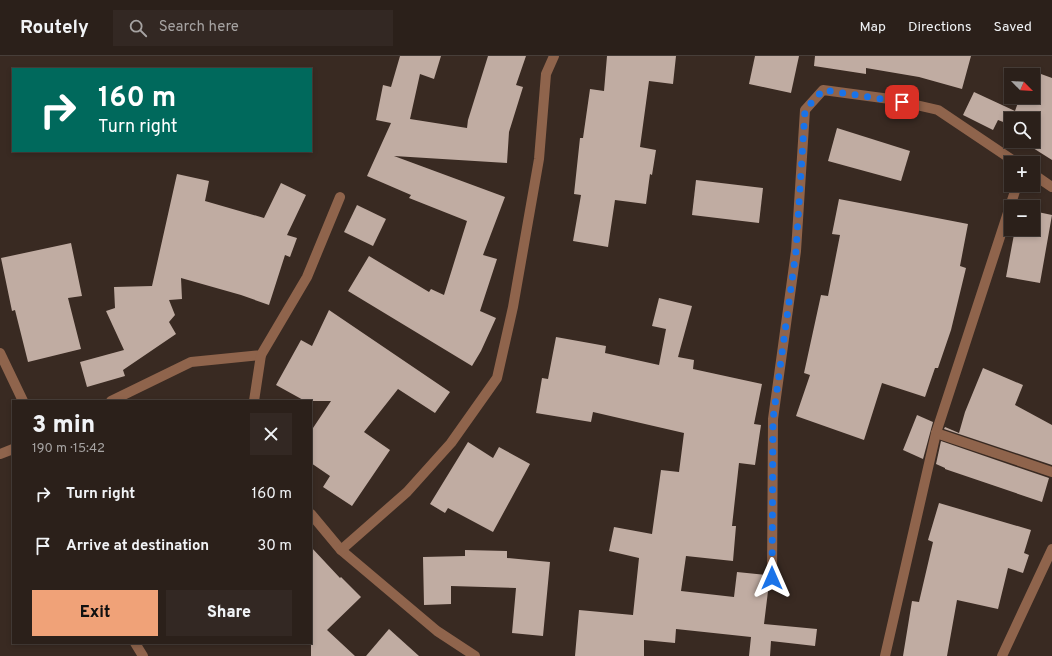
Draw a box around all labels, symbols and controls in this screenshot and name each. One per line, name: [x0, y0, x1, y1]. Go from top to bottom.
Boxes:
search box: [113, 10, 393, 46]
text: Routely: [20, 16, 89, 40]
icon: search: [127, 17, 149, 39]
text: Search here: [159, 18, 239, 37]
text: Map: [860, 19, 886, 36]
text: Directions: [908, 19, 972, 36]
text: Saved: [994, 19, 1032, 36]
north arrow: [1004, 68, 1040, 104]
map controls: [1004, 68, 1040, 236]
text: 160 m: [98, 81, 176, 117]
icon: right: [32, 84, 84, 136]
pin: [885, 85, 919, 119]
icon: arrive: [891, 91, 913, 113]
button: search: [1004, 112, 1040, 148]
text: Turn right: [98, 116, 178, 139]
button: +: [1004, 156, 1040, 192]
button: −: [1004, 200, 1040, 236]
text: 3 min: [32, 411, 95, 441]
button: close: [250, 413, 292, 455]
text: 190 m · 15:42: [32, 441, 105, 457]
icon: right: [32, 483, 54, 505]
text: Turn right: [66, 485, 135, 504]
text: 160 m: [252, 485, 292, 504]
icon: arrive: [32, 535, 54, 557]
text: Arrive at destination: [66, 537, 209, 556]
text: 30 m: [257, 537, 292, 556]
position arrow: [751, 557, 793, 599]
button: Exit: [32, 590, 158, 636]
button: Share: [166, 590, 292, 636]

